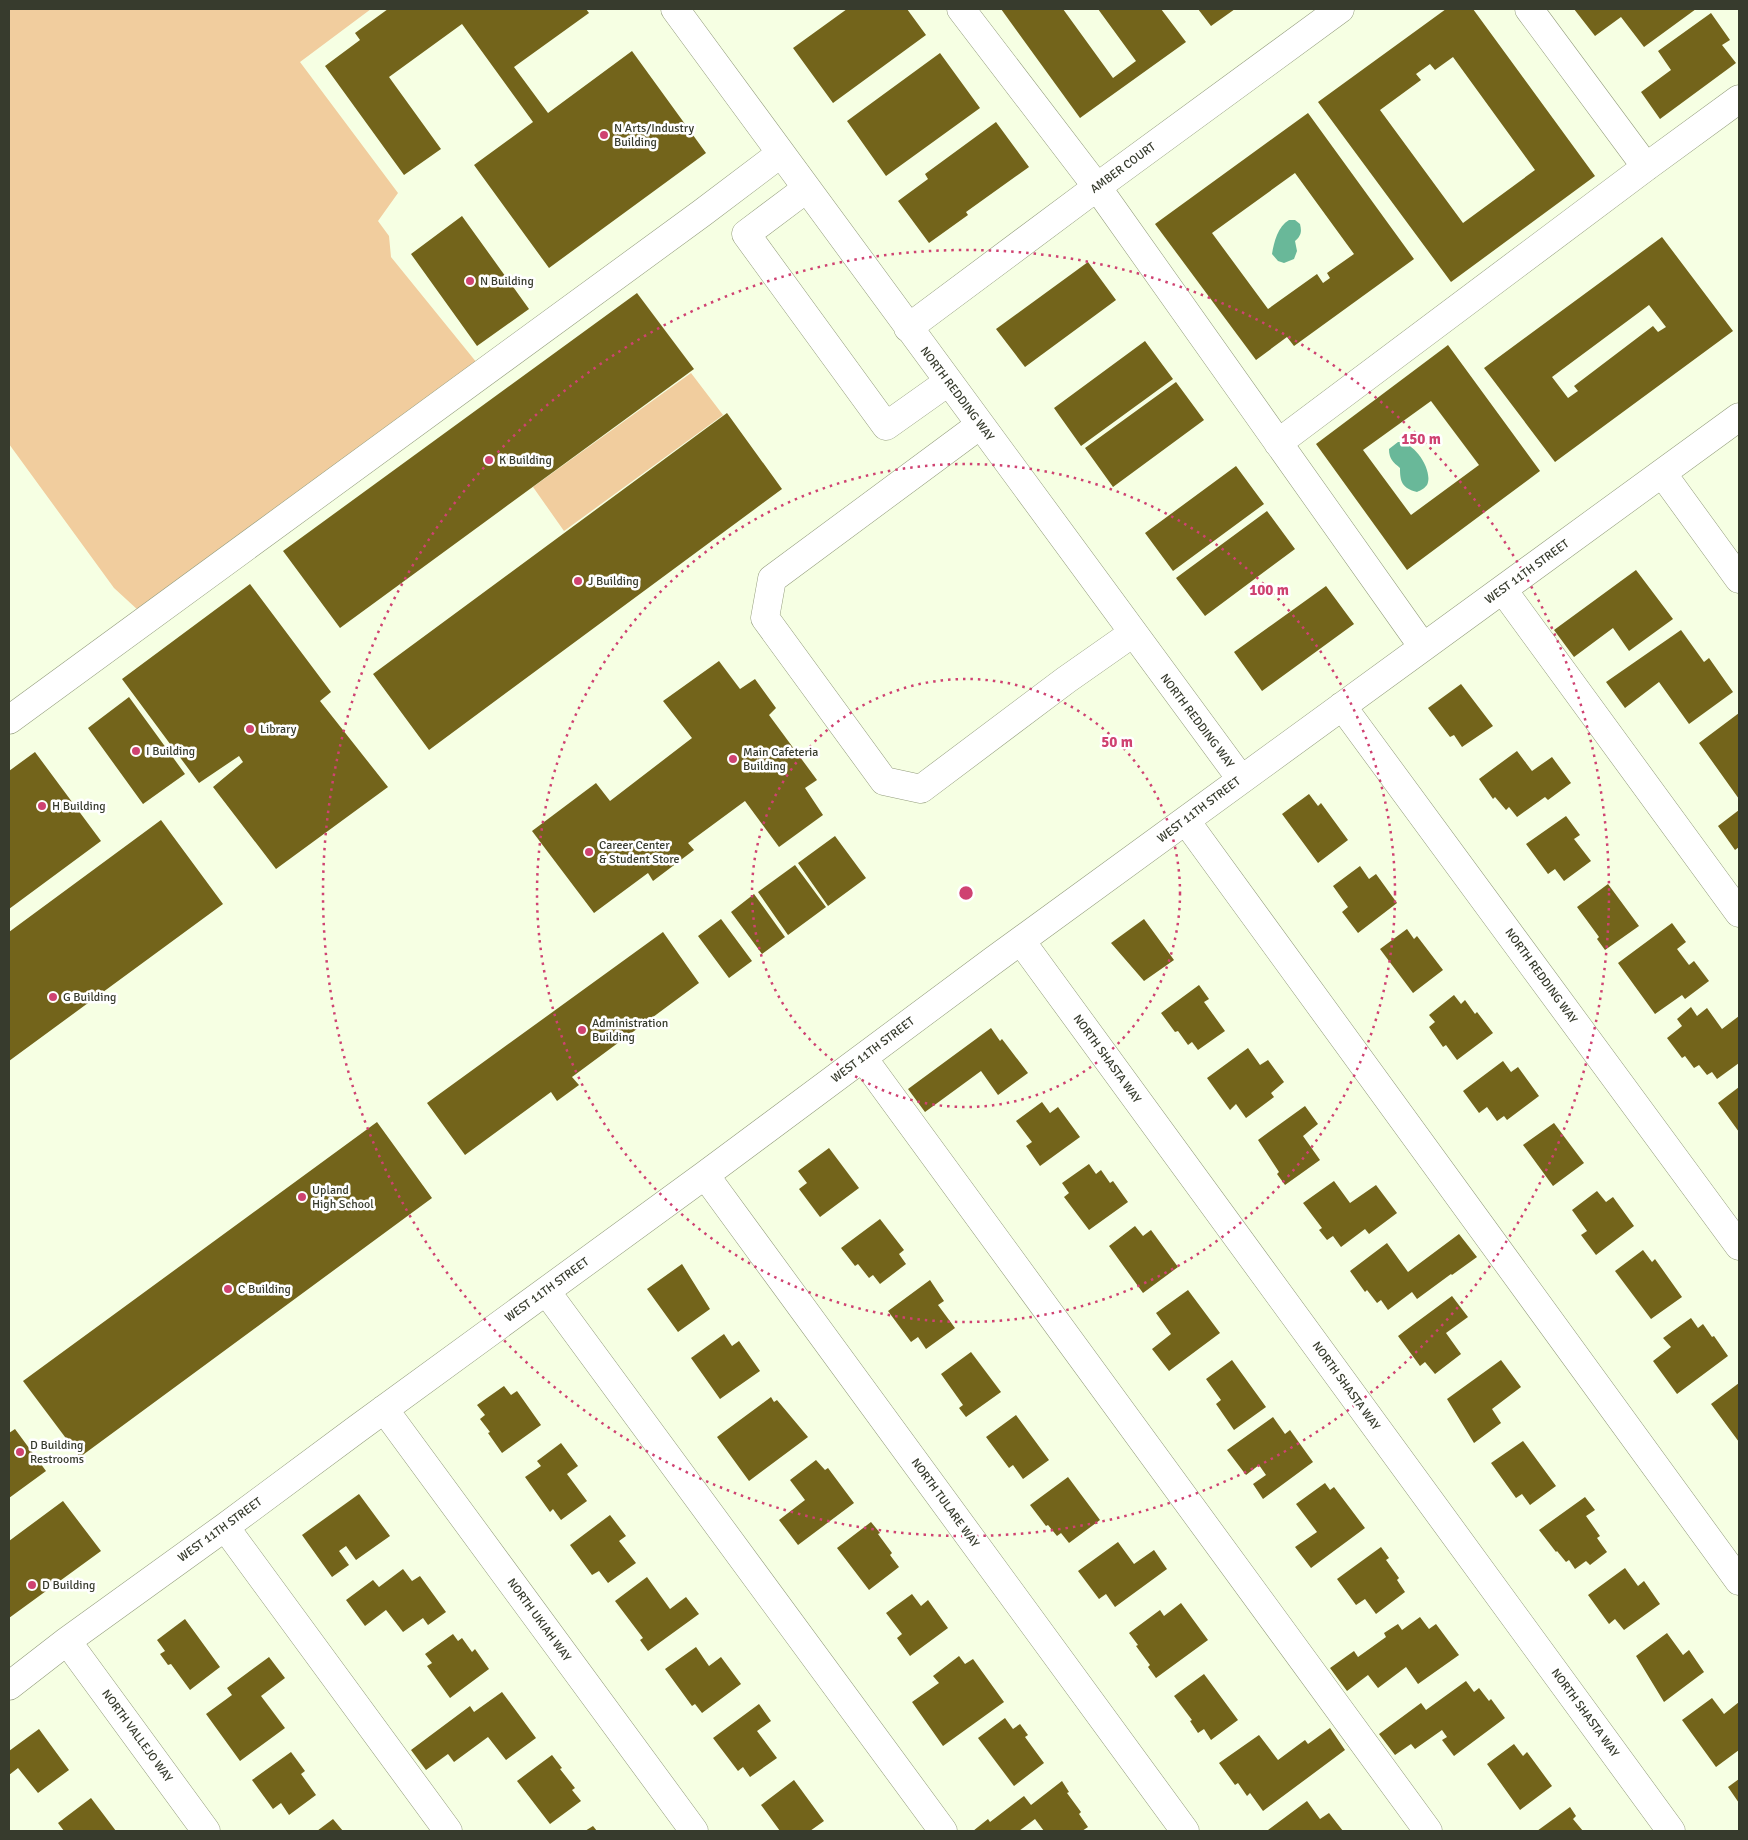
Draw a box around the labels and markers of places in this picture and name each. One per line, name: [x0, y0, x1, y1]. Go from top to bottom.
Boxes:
place label: N Arts/Industry Building: [614, 121, 694, 150]
marker: N Arts/Industry Building: [598, 129, 610, 141]
place label: N Building: [480, 274, 534, 289]
marker: N Building: [464, 275, 476, 287]
place label: K Building: [499, 453, 552, 468]
marker: K Building: [483, 454, 495, 466]
place label: J Building: [588, 574, 639, 589]
marker: J Building: [572, 575, 584, 587]
place label: Library: [260, 722, 297, 737]
marker: Library: [244, 723, 256, 735]
place label: I Building: [146, 744, 195, 759]
marker: I Building: [130, 745, 142, 757]
place label: Main Cafeteria Building: [743, 745, 818, 774]
marker: Main Cafeteria Building: [727, 753, 739, 765]
place label: H Building: [52, 799, 106, 814]
marker: H Building: [36, 800, 48, 812]
place label: Career Center & Student Store: [599, 838, 679, 867]
marker: Career Center & Student Store: [583, 846, 595, 858]
centre of rings: [957, 884, 975, 902]
place label: G Building: [63, 990, 116, 1005]
marker: G Building: [47, 991, 59, 1003]
place label: Administration Building: [592, 1016, 668, 1045]
marker: Administration Building: [576, 1024, 588, 1036]
place label: Upland High School: [312, 1183, 374, 1212]
marker: Upland High School: [296, 1191, 308, 1203]
place label: C Building: [238, 1282, 291, 1297]
marker: C Building: [222, 1283, 234, 1295]
place label: D Building Restrooms: [30, 1438, 84, 1467]
marker: D Building Restrooms: [14, 1446, 26, 1458]
place label: D Building: [42, 1578, 95, 1593]
marker: D Building: [26, 1579, 38, 1591]

